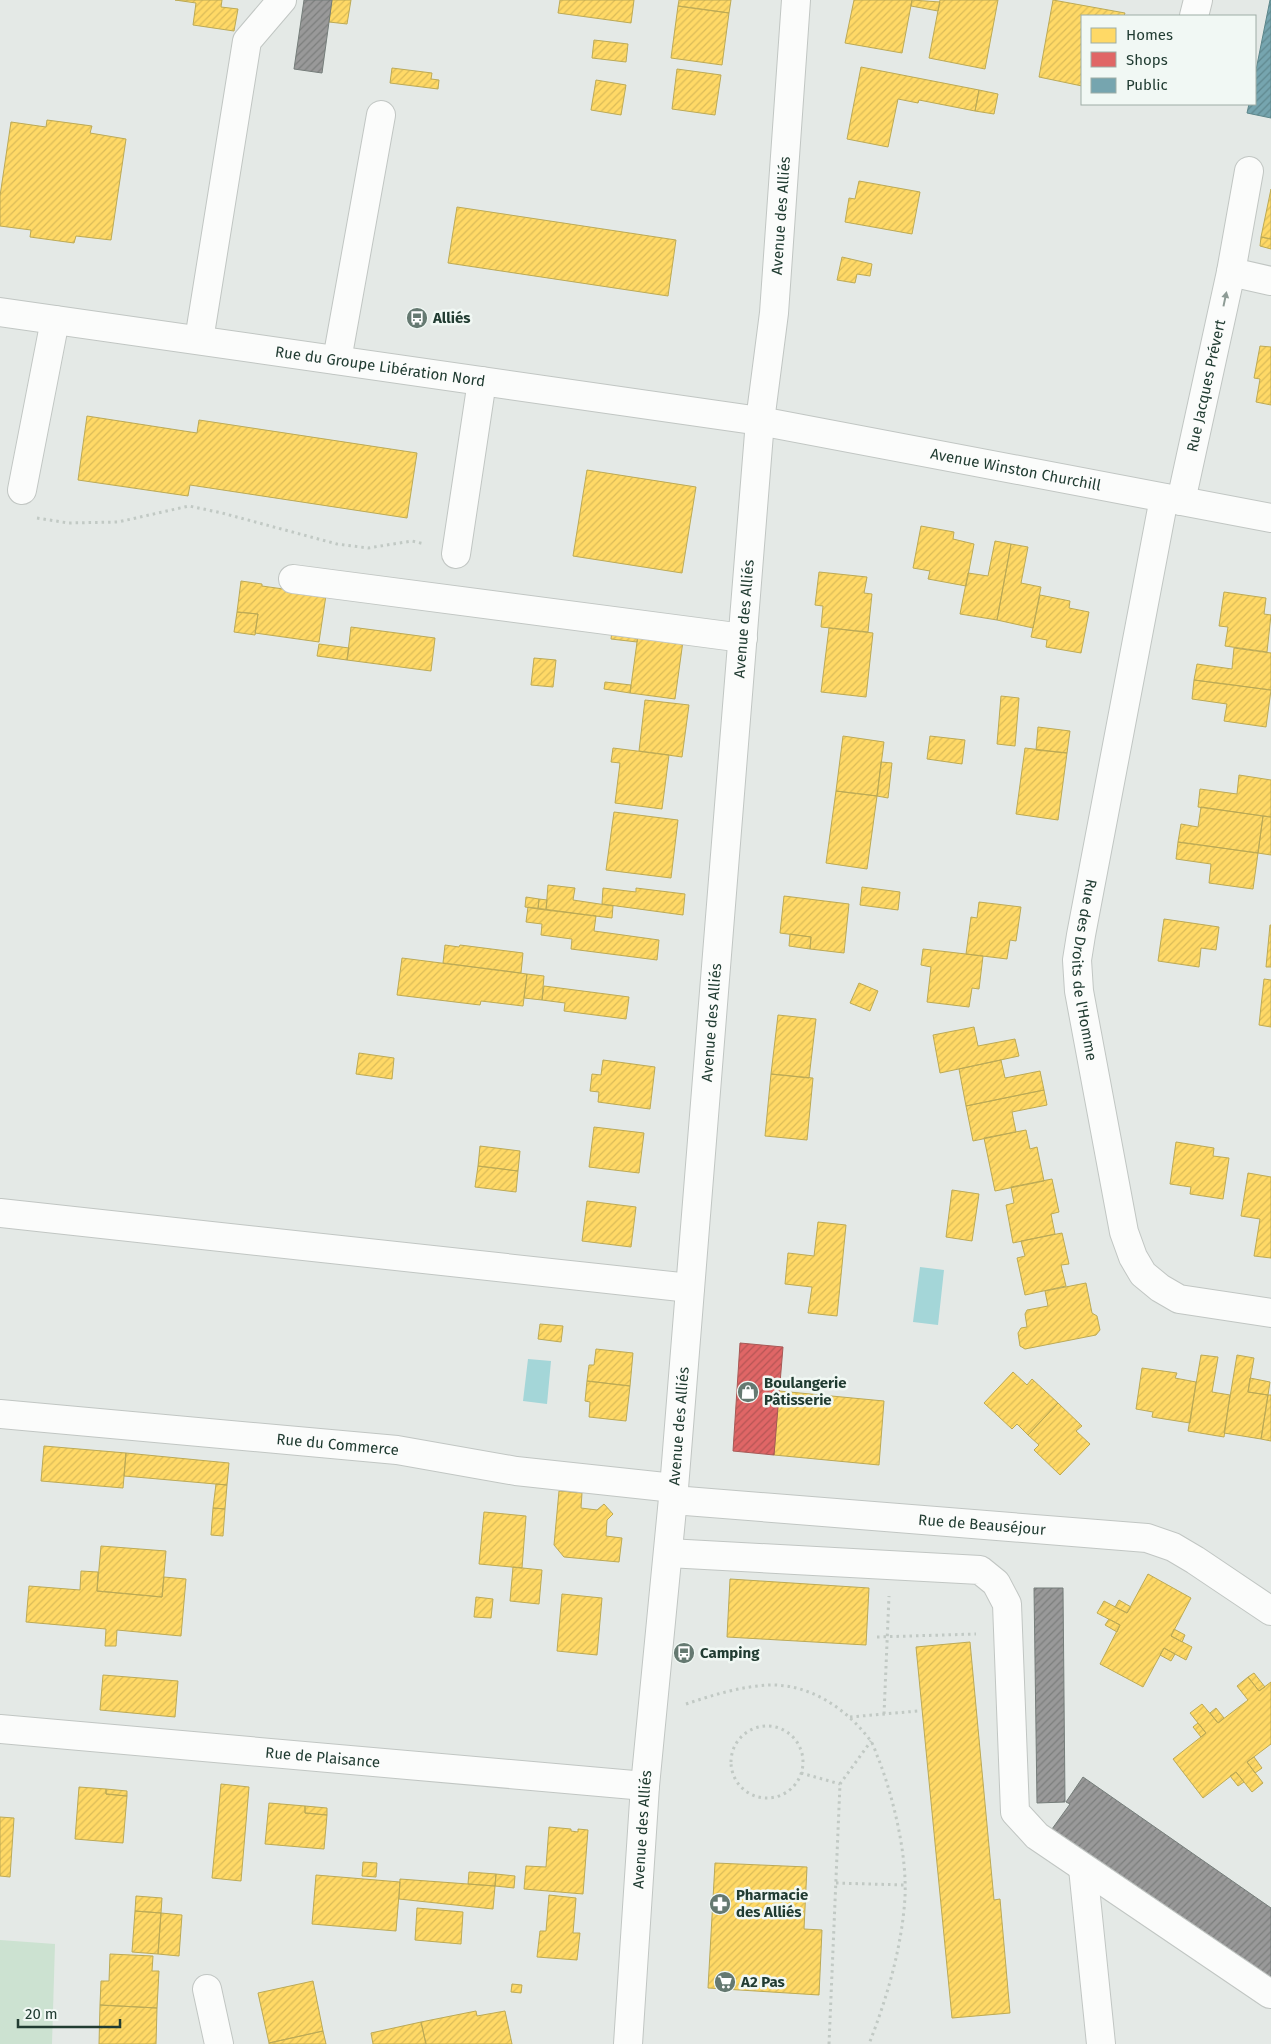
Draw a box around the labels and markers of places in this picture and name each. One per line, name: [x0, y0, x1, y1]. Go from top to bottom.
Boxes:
bus stop icon: Alliés: [405, 306, 429, 330]
place label: Alliés: [432, 309, 471, 327]
place label: Boulangerie Pâtisserie: [764, 1374, 847, 1409]
shop icon: Boulangerie Pâtisserie: [736, 1380, 760, 1404]
bus stop icon: Camping: [672, 1641, 696, 1665]
place label: Camping: [700, 1644, 760, 1662]
place label: Pharmacie des Alliés: [736, 1886, 808, 1921]
pharmacy icon: Pharmacie des Alliés: [708, 1892, 732, 1916]
supermarket icon: A2 Pas: [713, 1970, 737, 1994]
place label: A2 Pas: [740, 1973, 785, 1991]

